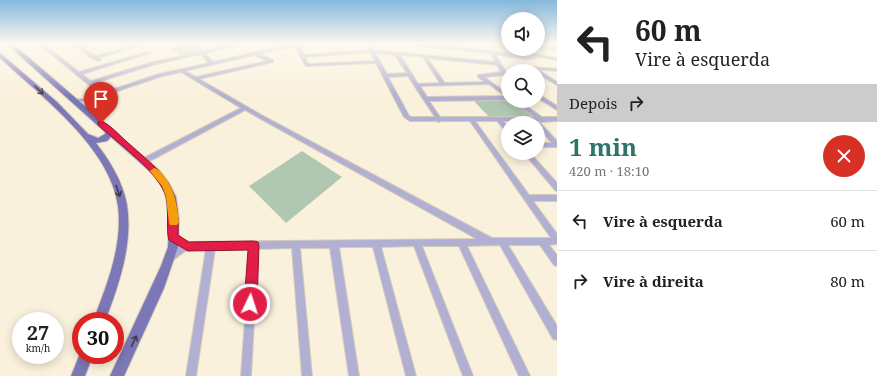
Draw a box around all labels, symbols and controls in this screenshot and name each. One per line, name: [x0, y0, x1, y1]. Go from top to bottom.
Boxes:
text: 60 m: [635, 11, 702, 49]
map controls: [501, 12, 545, 160]
button: sound: [501, 12, 545, 56]
icon: left: [569, 16, 621, 68]
text: Vire à esquerda: [635, 47, 770, 71]
button: search: [501, 64, 545, 108]
pin: [84, 82, 118, 123]
one-way arrow: [34, 86, 44, 95]
icon: arrive: [90, 88, 112, 110]
icon: right: [625, 92, 647, 114]
text: Depois: [569, 93, 617, 113]
button: layers: [501, 116, 545, 160]
text: 1 min: [569, 130, 637, 163]
button: close: [823, 135, 865, 177]
text: 420 m · 18:10: [569, 162, 649, 180]
one-way arrow: [115, 185, 123, 197]
icon: left: [569, 210, 591, 232]
text: Vire à esquerda: [603, 211, 723, 231]
text: 60 m: [830, 211, 865, 231]
icon: right: [569, 270, 591, 292]
text: Vire à direita: [603, 271, 704, 291]
text: 80 m: [830, 271, 865, 291]
position arrow: [229, 283, 271, 325]
speed limit sign: 30: [72, 312, 124, 364]
text: 27: [27, 319, 49, 346]
one-way arrow: [131, 335, 138, 347]
text: km/h: [26, 341, 50, 355]

